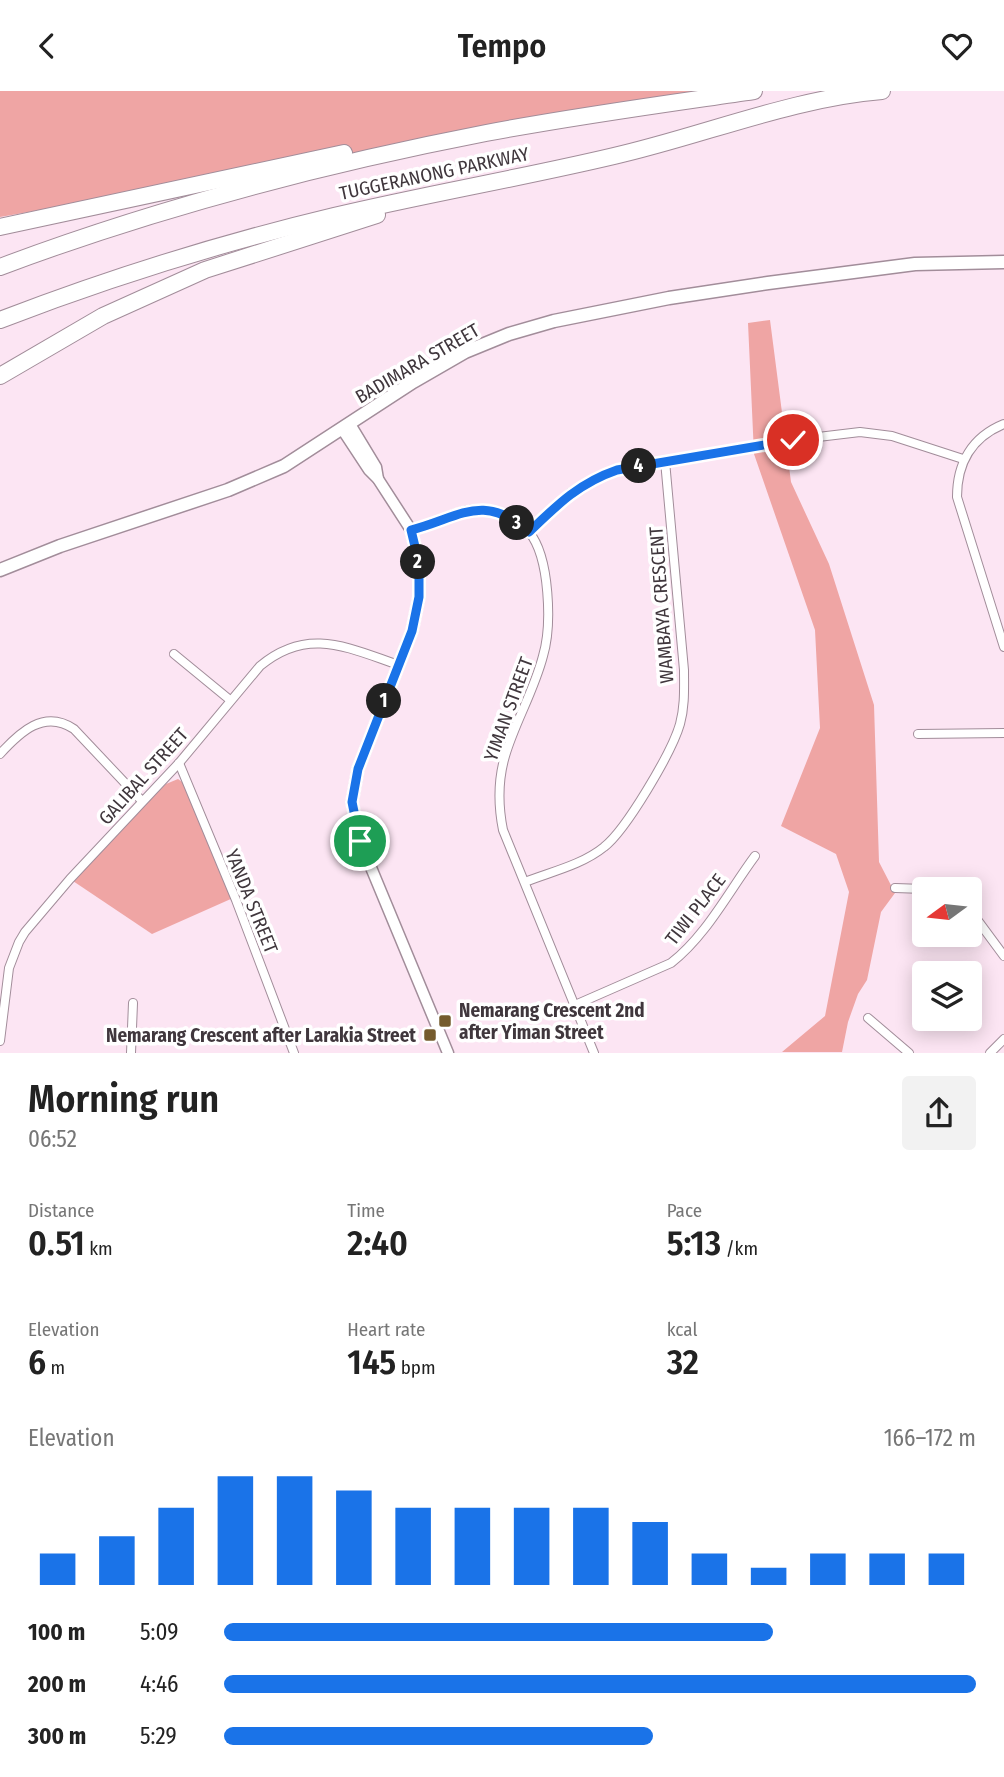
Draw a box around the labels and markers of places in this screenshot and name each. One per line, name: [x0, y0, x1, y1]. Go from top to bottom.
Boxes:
pin: [763, 410, 823, 470]
pin: 4: [622, 449, 656, 483]
pin: 3: [500, 505, 534, 541]
pin: 2: [400, 545, 436, 580]
pin: 1: [366, 683, 402, 719]
pin: [330, 811, 390, 871]
place label: Nemarang Crescent 2nd after Yiman Street: [459, 999, 645, 1044]
marker: Nemarang Crescent 2nd after Yiman Street: [437, 1013, 453, 1029]
place label: Nemarang Crescent after Larakia Street: [106, 1024, 416, 1047]
marker: Nemarang Crescent after Larakia Street: [422, 1027, 438, 1043]

